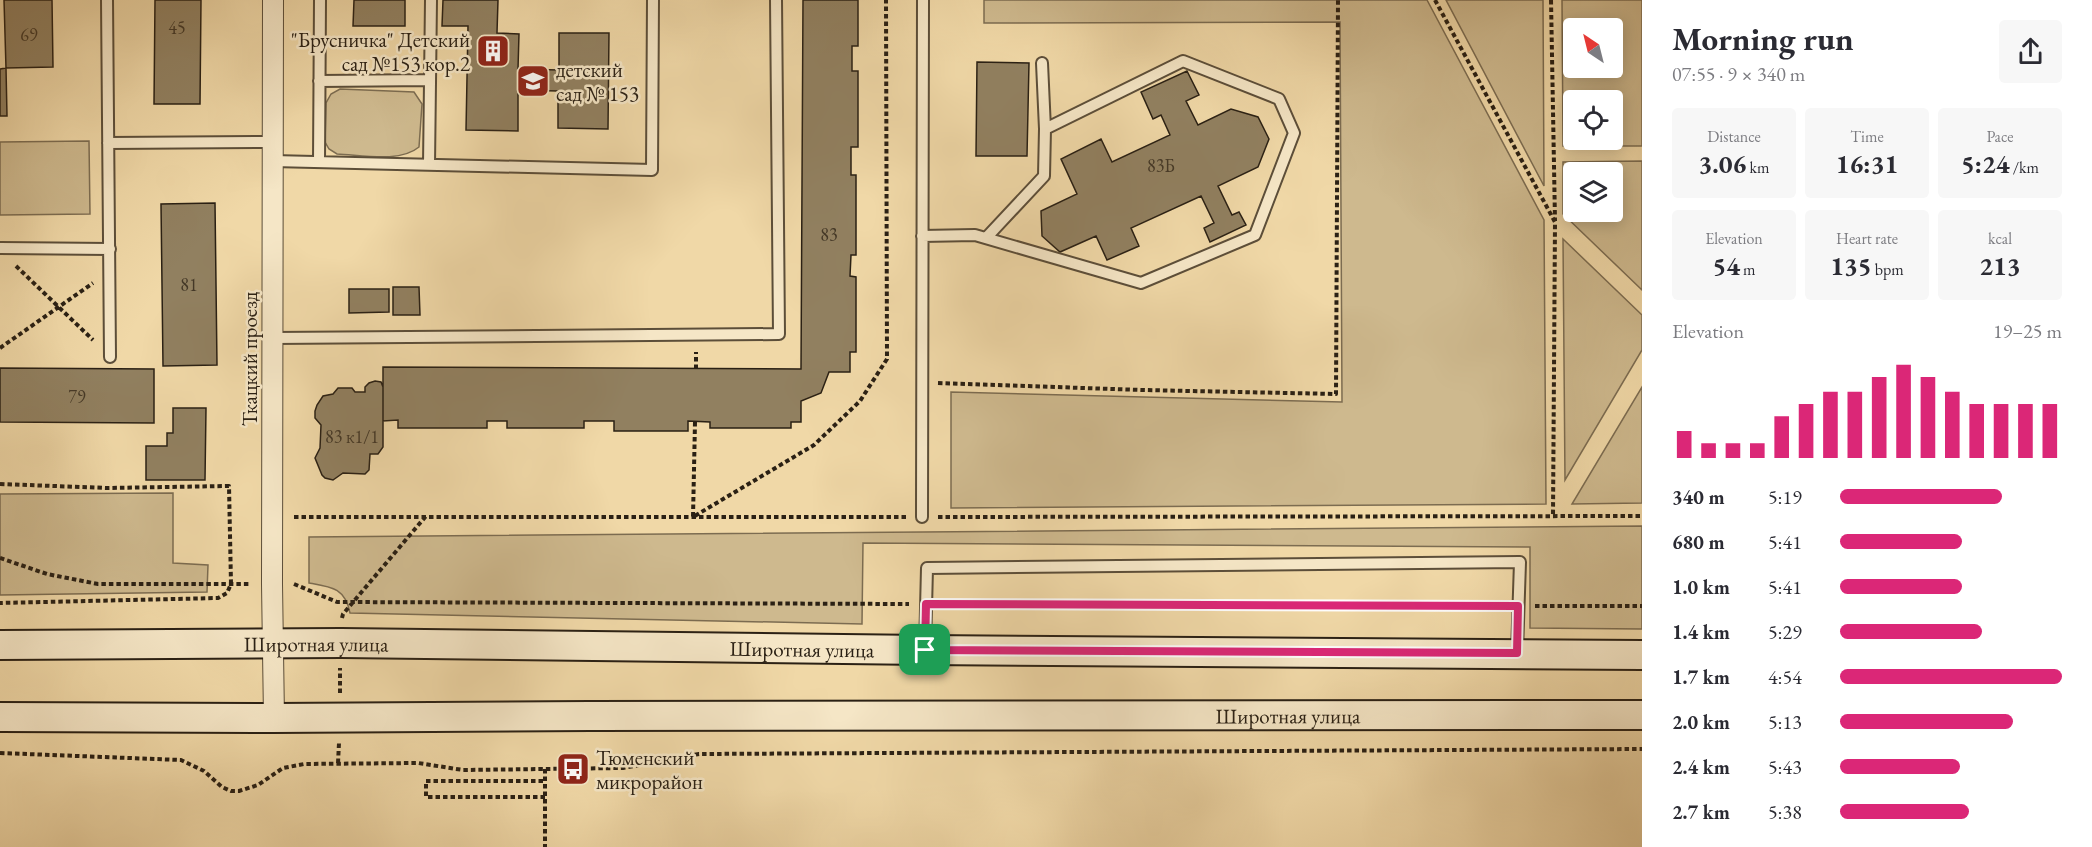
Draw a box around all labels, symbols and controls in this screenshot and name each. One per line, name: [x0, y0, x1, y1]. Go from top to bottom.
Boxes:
house number: 45: [168, 16, 186, 39]
text: Morning run: [1672, 17, 1854, 60]
north arrow: [1563, 18, 1623, 78]
map controls: [1563, 18, 1623, 222]
button: share: [1999, 20, 2062, 83]
house number: 69: [20, 23, 38, 46]
place label: "Брусничка" Детский сад №153 кор.2: [291, 26, 470, 77]
building icon: "Брусничка" Детский сад №153 кор.2: [475, 33, 511, 69]
place label: детский сад № 153: [556, 56, 639, 107]
text: 07:55 · 9 × 340 m: [1672, 61, 1805, 87]
school or university icon: детский сад № 153: [515, 63, 551, 99]
button: locate: [1563, 90, 1623, 150]
text: Distance: [1707, 126, 1761, 147]
text: Time: [1850, 126, 1884, 147]
text: Pace: [1987, 126, 2013, 147]
text: 3.06: [1699, 147, 1746, 181]
text: 16:31: [1836, 147, 1898, 181]
text: 5:24: [1961, 147, 2010, 181]
house number: 83Б: [1147, 154, 1175, 177]
text: km: [1746, 157, 1769, 178]
text: /km: [2010, 157, 2039, 178]
button: layers: [1563, 162, 1623, 222]
house number: 83: [820, 223, 838, 246]
text: Elevation: [1705, 228, 1763, 249]
text: Heart rate: [1836, 228, 1898, 249]
text: kcal: [1988, 228, 2012, 249]
text: 54: [1712, 249, 1740, 283]
text: 135: [1830, 249, 1872, 283]
text: 213: [1979, 249, 2021, 283]
text: m: [1740, 259, 1756, 280]
text: bpm: [1872, 259, 1904, 280]
house number: 81: [180, 273, 198, 296]
street label: Ткацкий проезд: [236, 291, 263, 426]
text: Elevation: [1672, 318, 1744, 344]
text: 19–25 m: [1993, 318, 2062, 344]
house number: 79: [68, 385, 86, 408]
house number: 83 к1/1: [325, 425, 379, 448]
text: 340 m: [1672, 484, 1725, 510]
text: 5:19: [1768, 484, 1802, 510]
text: 680 m: [1672, 529, 1725, 555]
text: 5:41: [1768, 529, 1802, 555]
text: 1.0 km: [1672, 574, 1730, 600]
text: 5:41: [1768, 574, 1802, 600]
text: 1.4 km: [1672, 619, 1730, 645]
text: 5:29: [1768, 619, 1802, 645]
pin: [899, 624, 950, 675]
street label: Широтная улица: [244, 629, 389, 657]
icon: arrive: [908, 633, 941, 666]
street label: Широтная улица: [729, 634, 875, 663]
text: 1.7 km: [1672, 664, 1730, 690]
text: 4:54: [1768, 664, 1802, 690]
street label: Широтная улица: [1216, 702, 1361, 729]
text: 2.0 km: [1672, 709, 1730, 735]
text: 5:13: [1768, 709, 1802, 735]
place label: Тюменский микрорайон: [596, 744, 703, 795]
bus stop icon: Тюменский микрорайон: [555, 751, 591, 787]
text: 2.4 km: [1672, 754, 1730, 780]
text: 5:43: [1768, 754, 1802, 780]
text: 2.7 km: [1672, 799, 1730, 825]
text: 5:38: [1768, 799, 1802, 825]

